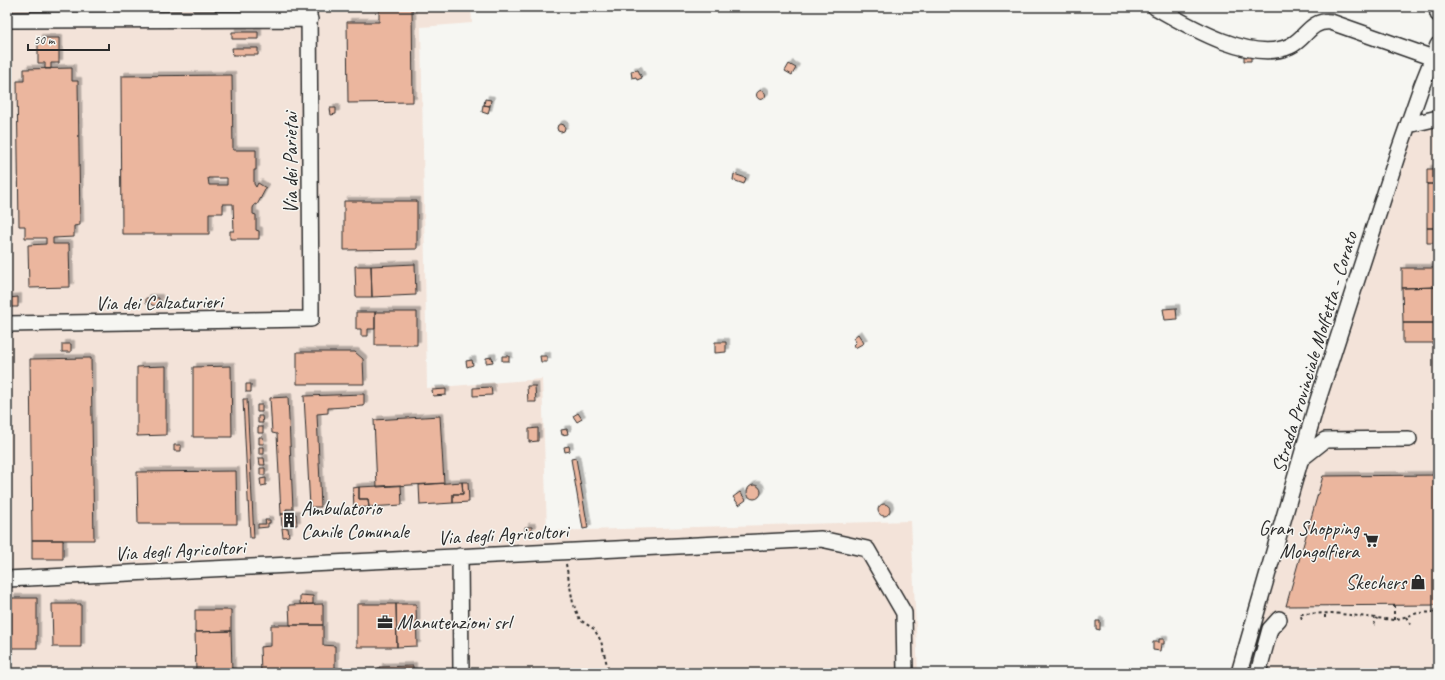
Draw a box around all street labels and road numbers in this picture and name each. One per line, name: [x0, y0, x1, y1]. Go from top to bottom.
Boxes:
street label: Via dei Parietai: [278, 110, 303, 214]
street label: Strada Provinciale Molfetta - Corato: [1266, 228, 1363, 476]
street label: Via dei Calzaturieri: [95, 289, 225, 316]
street label: Via degli Agricoltori: [437, 518, 571, 550]
street label: Via degli Agricoltori: [114, 534, 248, 566]

